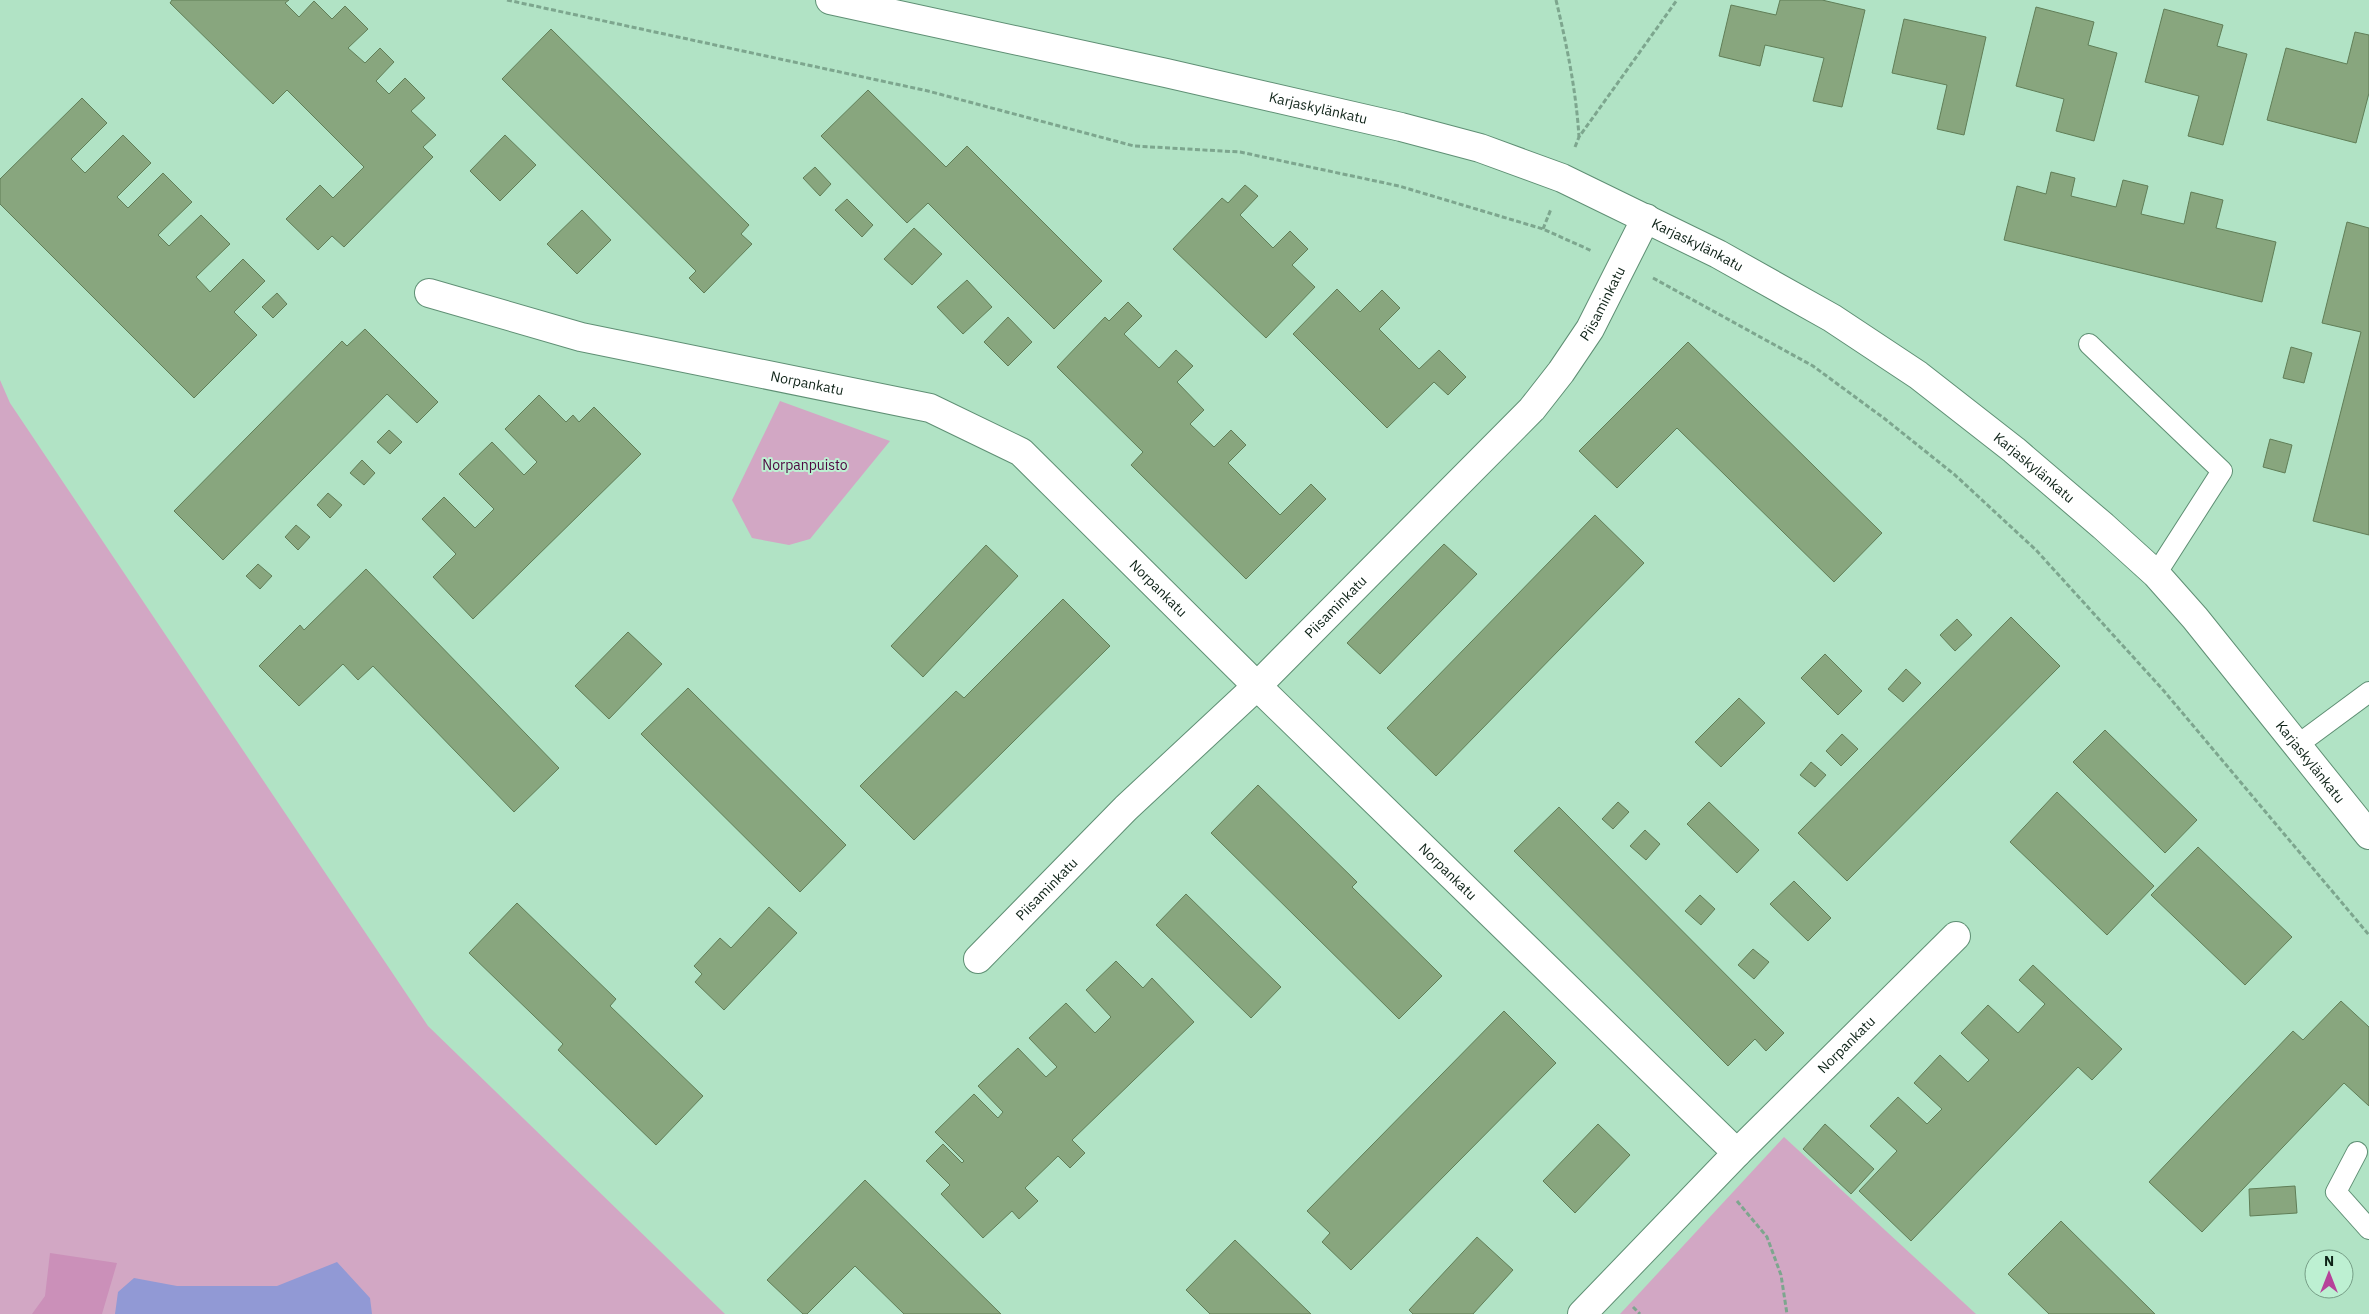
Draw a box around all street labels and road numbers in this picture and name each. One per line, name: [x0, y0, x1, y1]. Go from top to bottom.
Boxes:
street label: Karjaskylänkatu: [1267, 88, 1369, 128]
street label: Karjaskylänkatu: [1649, 214, 1747, 275]
street label: Piisaminkatu: [1576, 263, 1629, 344]
street label: Norpankatu: [769, 367, 845, 399]
street label: Karjaskylänkatu: [1990, 428, 2078, 507]
street label: Norpankatu: [1126, 556, 1191, 621]
street label: Piisaminkatu: [1301, 572, 1371, 642]
street label: Karjaskylänkatu: [2272, 717, 2349, 807]
street label: Norpankatu: [1415, 839, 1481, 904]
street label: Piisaminkatu: [1012, 854, 1081, 924]
street label: Norpankatu: [1814, 1012, 1879, 1077]

